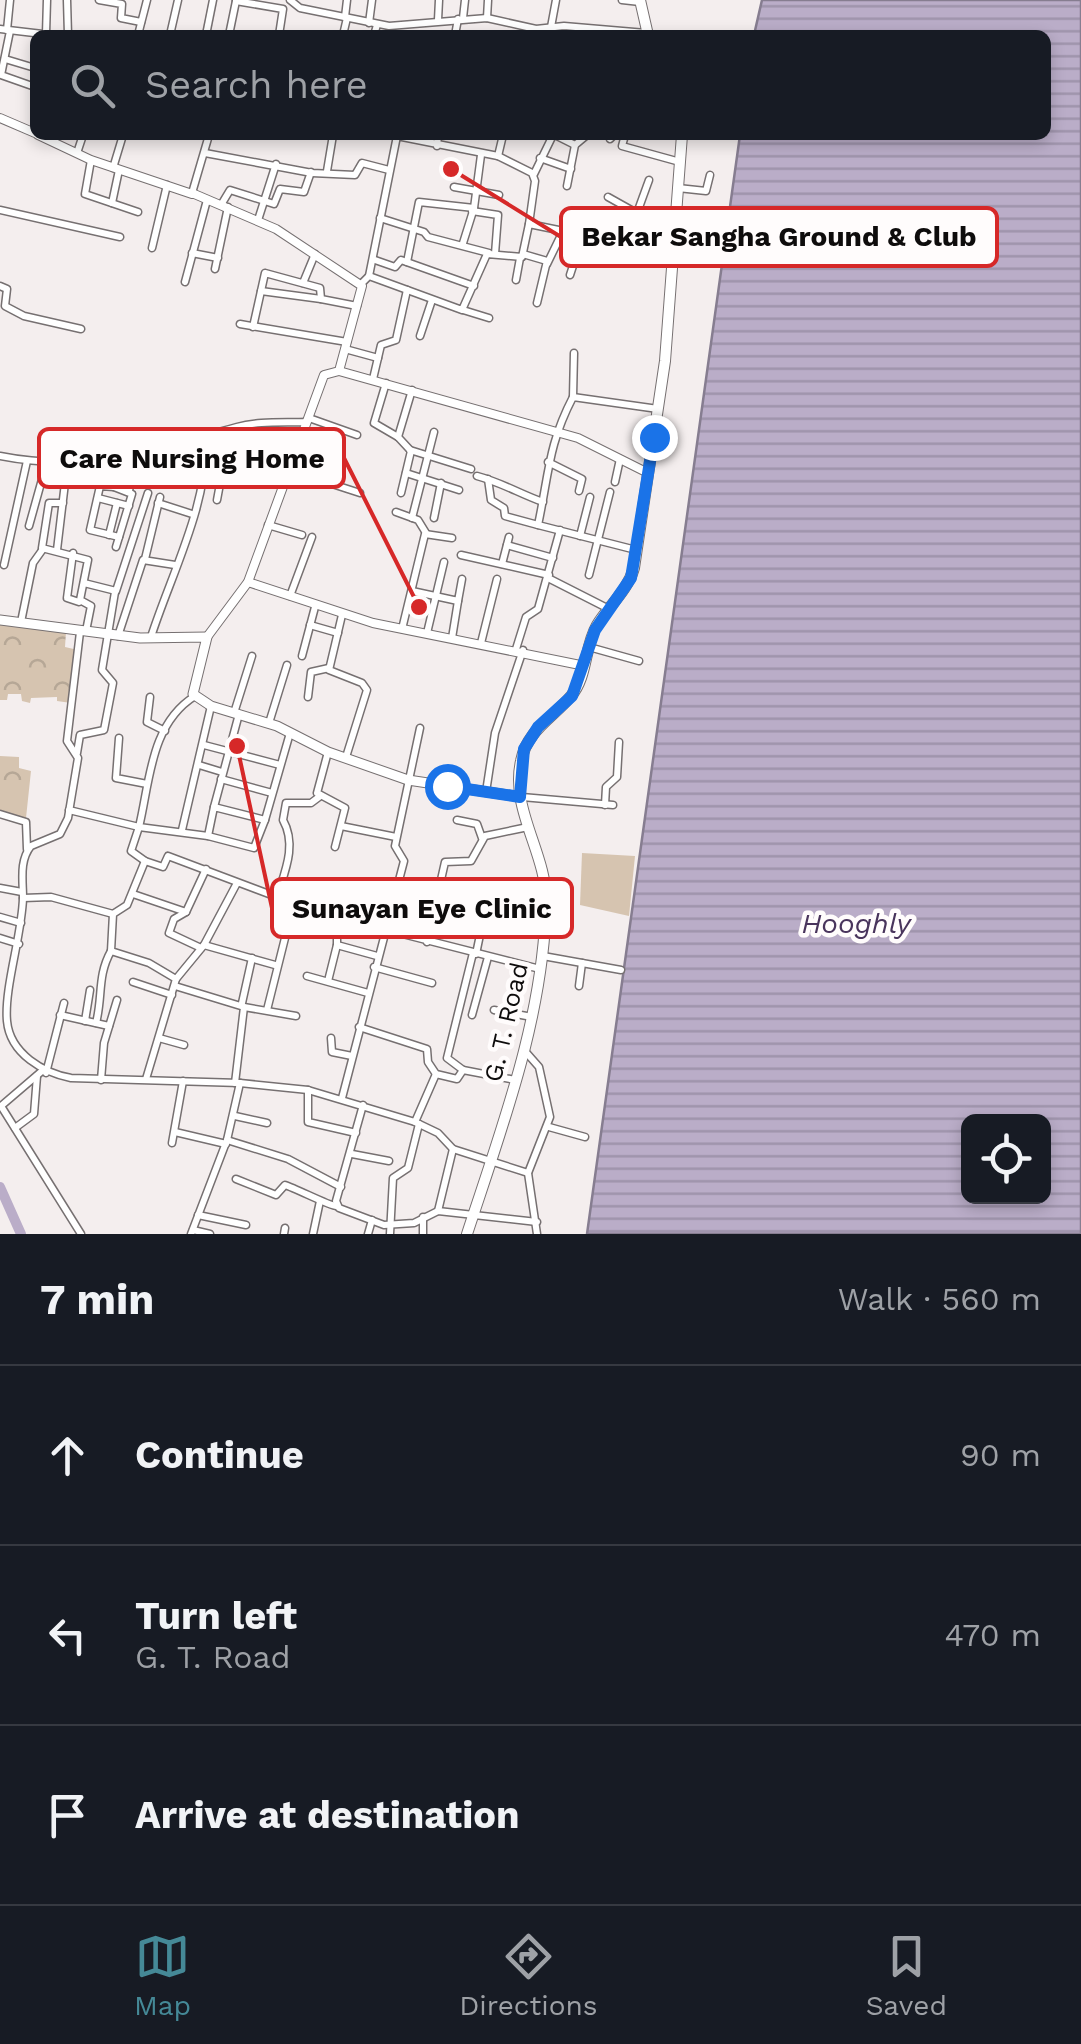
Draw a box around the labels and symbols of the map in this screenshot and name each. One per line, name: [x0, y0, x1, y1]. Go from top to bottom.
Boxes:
callout: Bekar Sangha Ground & Club: [561, 208, 997, 266]
text: Bekar Sangha Ground & Club: [581, 220, 977, 253]
route end: [632, 415, 678, 461]
callout: Care Nursing Home: [39, 429, 344, 487]
text: Care Nursing Home: [59, 442, 325, 475]
route start: [425, 764, 471, 810]
callout: Sunayan Eye Clinic: [272, 879, 572, 937]
text: Sunayan Eye Clinic: [292, 892, 552, 925]
water label: Hooghly: [801, 907, 912, 940]
street label: G. T. Road: [478, 960, 534, 1084]

